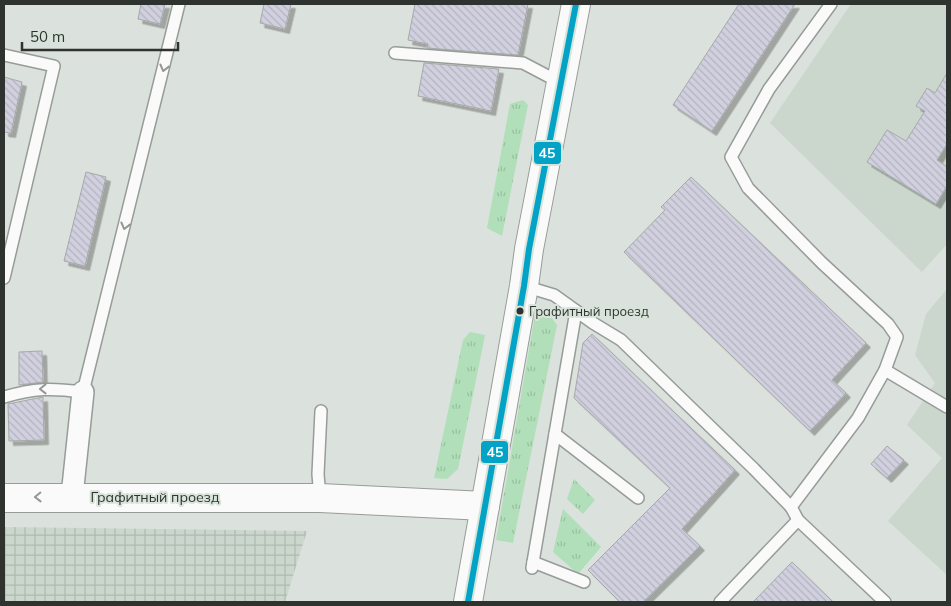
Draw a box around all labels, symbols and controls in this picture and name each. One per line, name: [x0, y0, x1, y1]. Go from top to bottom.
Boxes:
scale bar: [22, 20, 179, 52]
text: 50 m: [30, 27, 65, 46]
one-way arrow: [160, 64, 170, 72]
line badge: 45: [533, 141, 562, 165]
text: 45: [539, 144, 555, 162]
one-way arrow: [120, 221, 131, 230]
place label: Графитный проезд: [529, 303, 649, 319]
marker: Графитный проезд: [515, 306, 525, 316]
one-way arrow: [39, 384, 46, 394]
line badge: 45: [480, 440, 509, 464]
text: 45: [487, 443, 503, 461]
street label: Графитный проезд: [90, 488, 220, 506]
one-way arrow: [34, 492, 42, 502]

